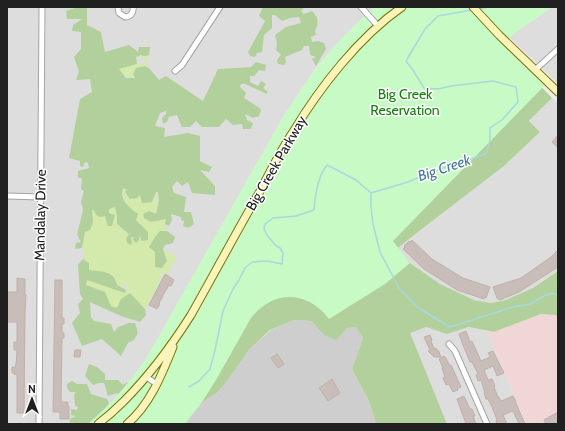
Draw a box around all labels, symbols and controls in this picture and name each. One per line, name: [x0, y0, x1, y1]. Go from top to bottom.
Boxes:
park label: Big Creek Reservation: [370, 85, 440, 119]
street label: Big Creek Parkway: [242, 112, 310, 214]
water label: Big Creek: [415, 150, 473, 185]
street label: Mandalay Drive: [30, 169, 50, 261]
north arrow: [12, 379, 52, 419]
text: N: [28, 382, 36, 396]

